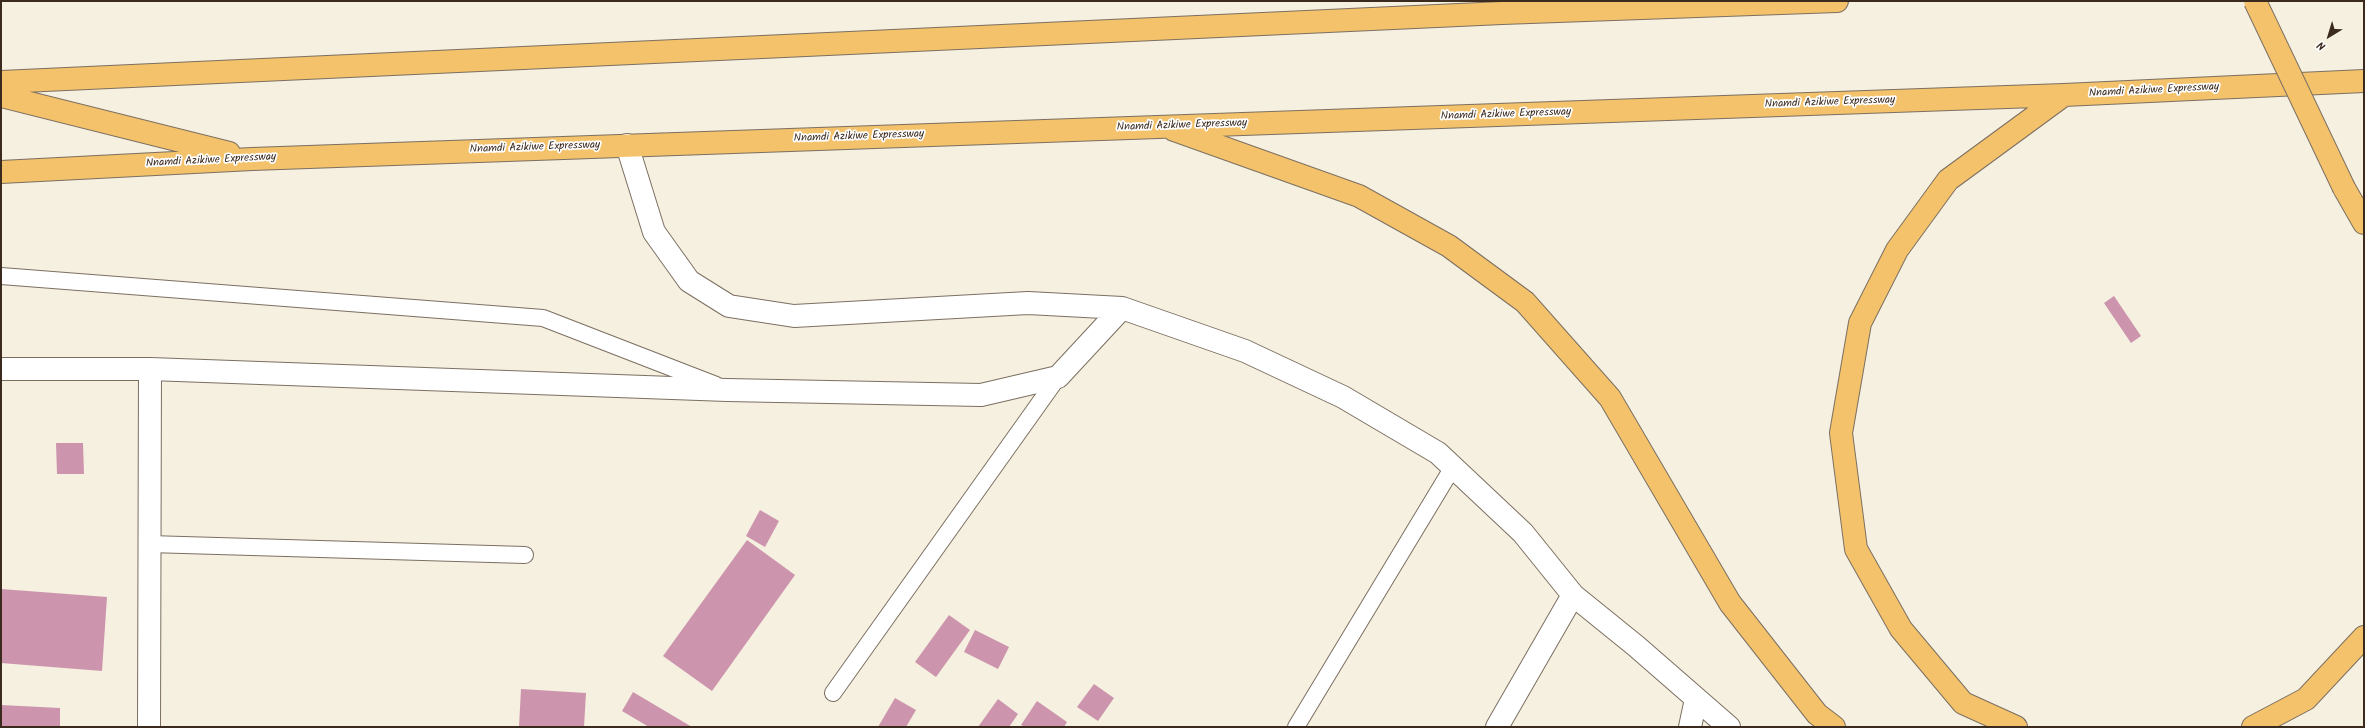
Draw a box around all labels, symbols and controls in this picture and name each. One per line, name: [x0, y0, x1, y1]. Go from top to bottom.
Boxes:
north arrow: [2309, 16, 2349, 56]
text: N: [2313, 36, 2330, 55]
street label: Nnamdi Azikiwe Expressway: [2088, 81, 2220, 101]
street label: Nnamdi Azikiwe Expressway: [1765, 94, 1895, 112]
street label: Nnamdi Azikiwe Expressway: [1441, 106, 1571, 124]
street label: Nnamdi Azikiwe Expressway: [1117, 117, 1247, 135]
street label: Nnamdi Azikiwe Expressway: [794, 128, 924, 146]
street label: Nnamdi Azikiwe Expressway: [470, 139, 600, 157]
street label: Nnamdi Azikiwe Expressway: [145, 151, 277, 171]

